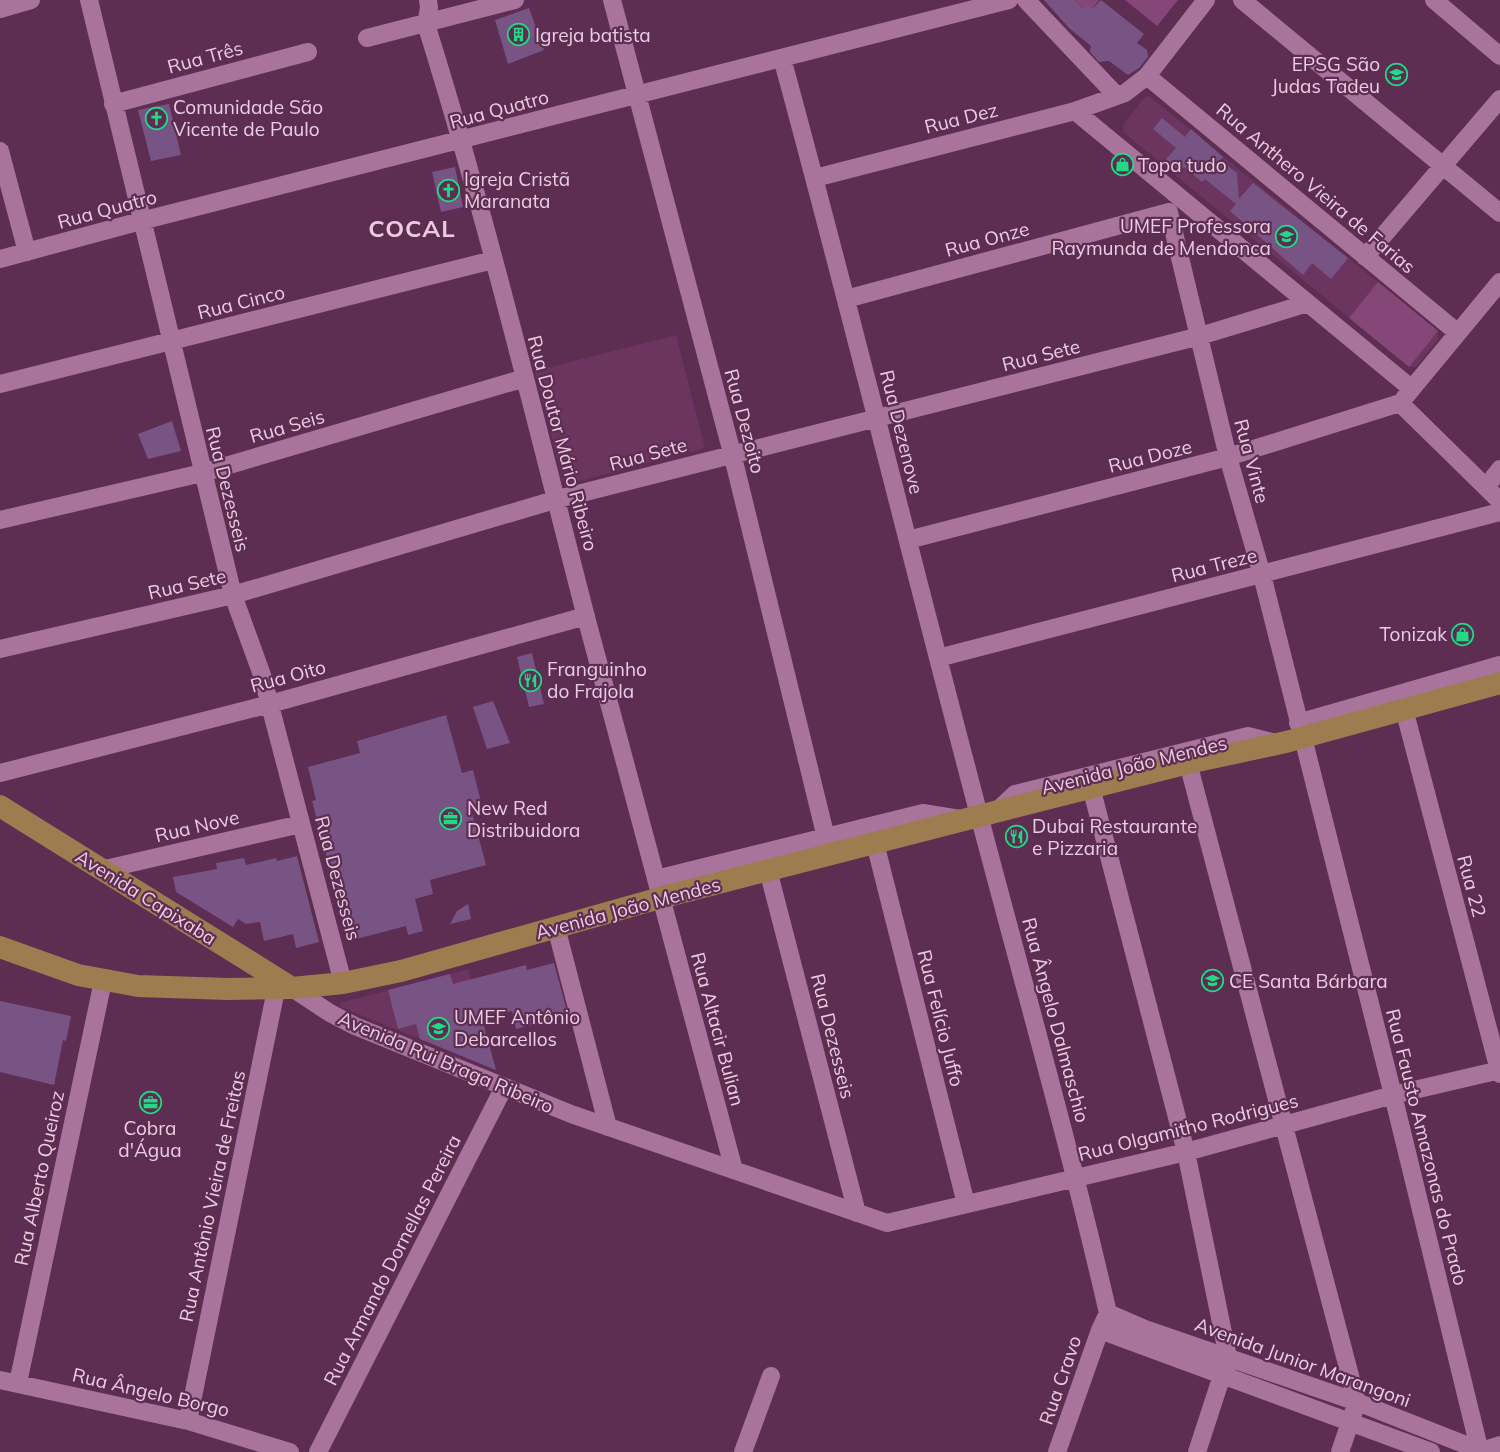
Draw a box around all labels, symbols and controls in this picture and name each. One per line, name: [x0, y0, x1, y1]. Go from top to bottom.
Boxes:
building icon: Igreja batista: [507, 23, 531, 47]
place label: Igreja batista: [535, 23, 651, 47]
street label: Rua Três: [165, 35, 245, 79]
place label: EPSG São Judas Tadeu: [1271, 52, 1380, 98]
school or university icon: EPSG São Judas Tadeu: [1384, 63, 1408, 87]
street label: Rua Quatro: [447, 84, 551, 134]
place label: Comunidade São Vicente de Paulo: [173, 95, 323, 141]
street label: Rua Dez: [922, 97, 1000, 139]
street label: Rua Anthero Vieira de Farias: [1211, 98, 1421, 278]
church icon: Comunidade São Vicente de Paulo: [145, 106, 169, 130]
shop icon: Topa tudo: [1110, 153, 1134, 177]
place label: Topa tudo: [1138, 153, 1227, 177]
place label: Igreja Cristã Maranata: [464, 167, 570, 213]
church icon: Igreja Cristã Maranata: [436, 178, 460, 202]
street label: Rua Quatro: [55, 184, 159, 234]
district label: COCAL: [368, 213, 456, 243]
place label: UMEF Professora Raymunda de Mendonca: [1051, 214, 1271, 260]
street label: Rua Onze: [942, 216, 1032, 262]
school or university icon: UMEF Professora Raymunda de Mendonca: [1275, 225, 1299, 249]
street label: Rua Cinco: [195, 280, 287, 324]
street label: Rua Doutor Mário Ribeiro: [523, 333, 603, 553]
street label: Rua Sete: [1000, 334, 1082, 376]
street label: Rua Dezoito: [720, 366, 770, 476]
street label: Rua Dezenove: [875, 367, 929, 497]
street label: Rua Seis: [247, 404, 327, 448]
street label: Rua Vinte: [1229, 416, 1275, 506]
street label: Rua Dezesseis: [201, 424, 255, 554]
street label: Rua Sete: [606, 432, 690, 476]
street label: Rua Doze: [1106, 434, 1194, 478]
street label: Rua Treze: [1169, 543, 1259, 587]
street label: Rua Sete: [146, 563, 228, 605]
place label: Tonizak: [1380, 622, 1447, 646]
shop icon: Tonizak: [1451, 622, 1475, 646]
street label: Rua Oito: [248, 654, 328, 698]
place label: Franguinho do Frajola: [547, 657, 647, 703]
restaurant icon: Franguinho do Frajola: [519, 668, 543, 692]
street label: Avenida João Mendes: [1039, 730, 1229, 800]
place label: New Red Distribuidora: [467, 796, 580, 842]
street label: Rua Nove: [153, 805, 241, 847]
office icon: New Red Distribuidora: [439, 807, 463, 831]
street label: Rua Dezesseis: [310, 813, 366, 943]
place label: Dubai Restaurante e Pizzaria: [1032, 814, 1197, 860]
restaurant icon: Dubai Restaurante e Pizzaria: [1004, 825, 1028, 849]
street label: Avenida Capixaba: [71, 844, 221, 950]
street label: Rua 22: [1452, 852, 1492, 920]
street label: Avenida João Mendes: [533, 872, 723, 944]
street label: Rua Ângelo Dalmaschio: [1017, 915, 1095, 1125]
street label: Rua Felício Juffo: [912, 947, 970, 1089]
street label: Rua Altacir Bulian: [686, 949, 750, 1109]
school or university icon: CE Santa Bárbara: [1201, 969, 1225, 993]
place label: CE Santa Bárbara: [1229, 969, 1388, 993]
street label: Rua Dezesseis: [806, 971, 860, 1101]
place label: UMEF Antônio Debarcellos: [454, 1005, 580, 1051]
street label: Avenida Rui Braga Ribeiro: [335, 1006, 557, 1118]
street label: Rua Fausto Amazonas do Prado: [1381, 1006, 1473, 1288]
school or university icon: UMEF Antônio Debarcellos: [426, 1016, 450, 1040]
street label: Rua Antônio Vieira de Freitas: [174, 1068, 250, 1324]
street label: Rua Alberto Queiroz: [9, 1088, 69, 1268]
street label: Rua Olgamitho Rodrigues: [1075, 1088, 1301, 1166]
office icon: Cobra d'Água: [138, 1090, 162, 1114]
place label: Cobra d'Água: [118, 1116, 182, 1162]
street label: Rua Armando Dornellas Pereira: [318, 1131, 466, 1389]
street label: Avenida Junior Marangoni: [1192, 1312, 1414, 1412]
street label: Rua Cravo: [1034, 1332, 1086, 1428]
street label: Rua Ângelo Borgo: [70, 1362, 232, 1422]

